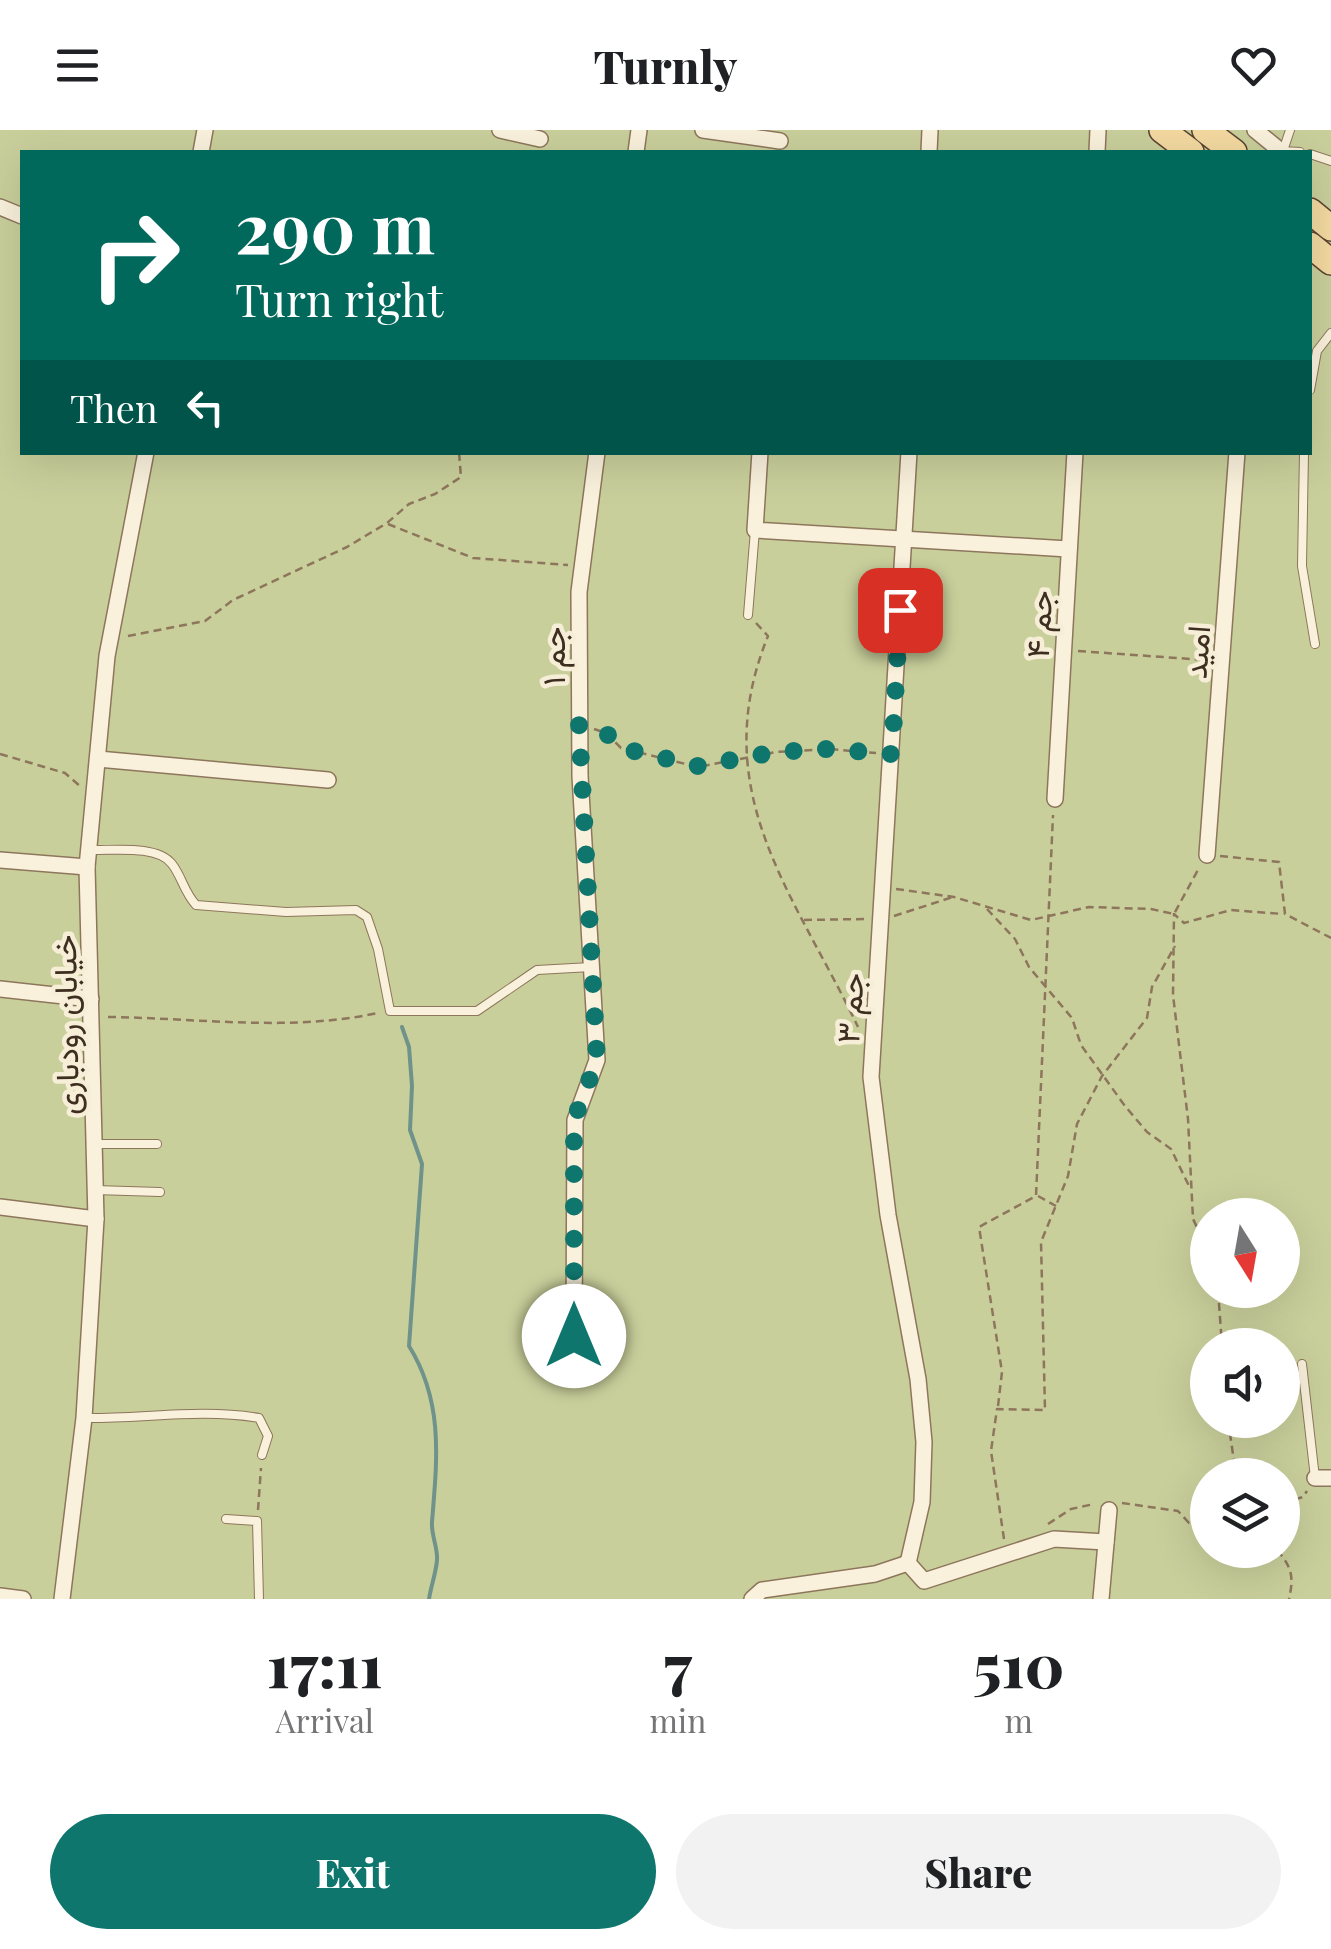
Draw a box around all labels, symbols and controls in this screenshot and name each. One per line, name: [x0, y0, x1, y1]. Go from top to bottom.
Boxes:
text: Turnly: [594, 35, 737, 95]
icon: menu: [50, 38, 105, 93]
icon: heart: [1226, 38, 1281, 93]
text: 290 m: [235, 178, 435, 272]
icon: right: [70, 190, 200, 320]
text: Turn right: [235, 268, 443, 328]
icon: left: [178, 380, 233, 435]
text: Then: [70, 382, 158, 433]
pin: [858, 568, 943, 653]
icon: arrive: [873, 583, 928, 638]
street label: جم ۴: [1014, 589, 1062, 659]
street label: امید: [1172, 624, 1218, 680]
street label: جم ۱: [530, 627, 575, 685]
street label: خیابان رودباری: [41, 935, 88, 1115]
street label: جم ۳: [824, 971, 874, 1045]
north arrow: [1190, 1198, 1300, 1308]
map controls: [1190, 1198, 1300, 1568]
position arrow: [522, 1284, 626, 1388]
button: sound: [1190, 1328, 1300, 1438]
button: layers: [1190, 1458, 1300, 1568]
text: 17:11: [267, 1623, 383, 1703]
text: 7: [664, 1623, 692, 1703]
text: 510: [973, 1623, 1064, 1703]
text: Arrival: [275, 1698, 374, 1741]
text: min: [649, 1698, 706, 1741]
text: m: [1004, 1698, 1033, 1741]
button: Exit: [50, 1814, 656, 1929]
button: Share: [676, 1814, 1281, 1929]

